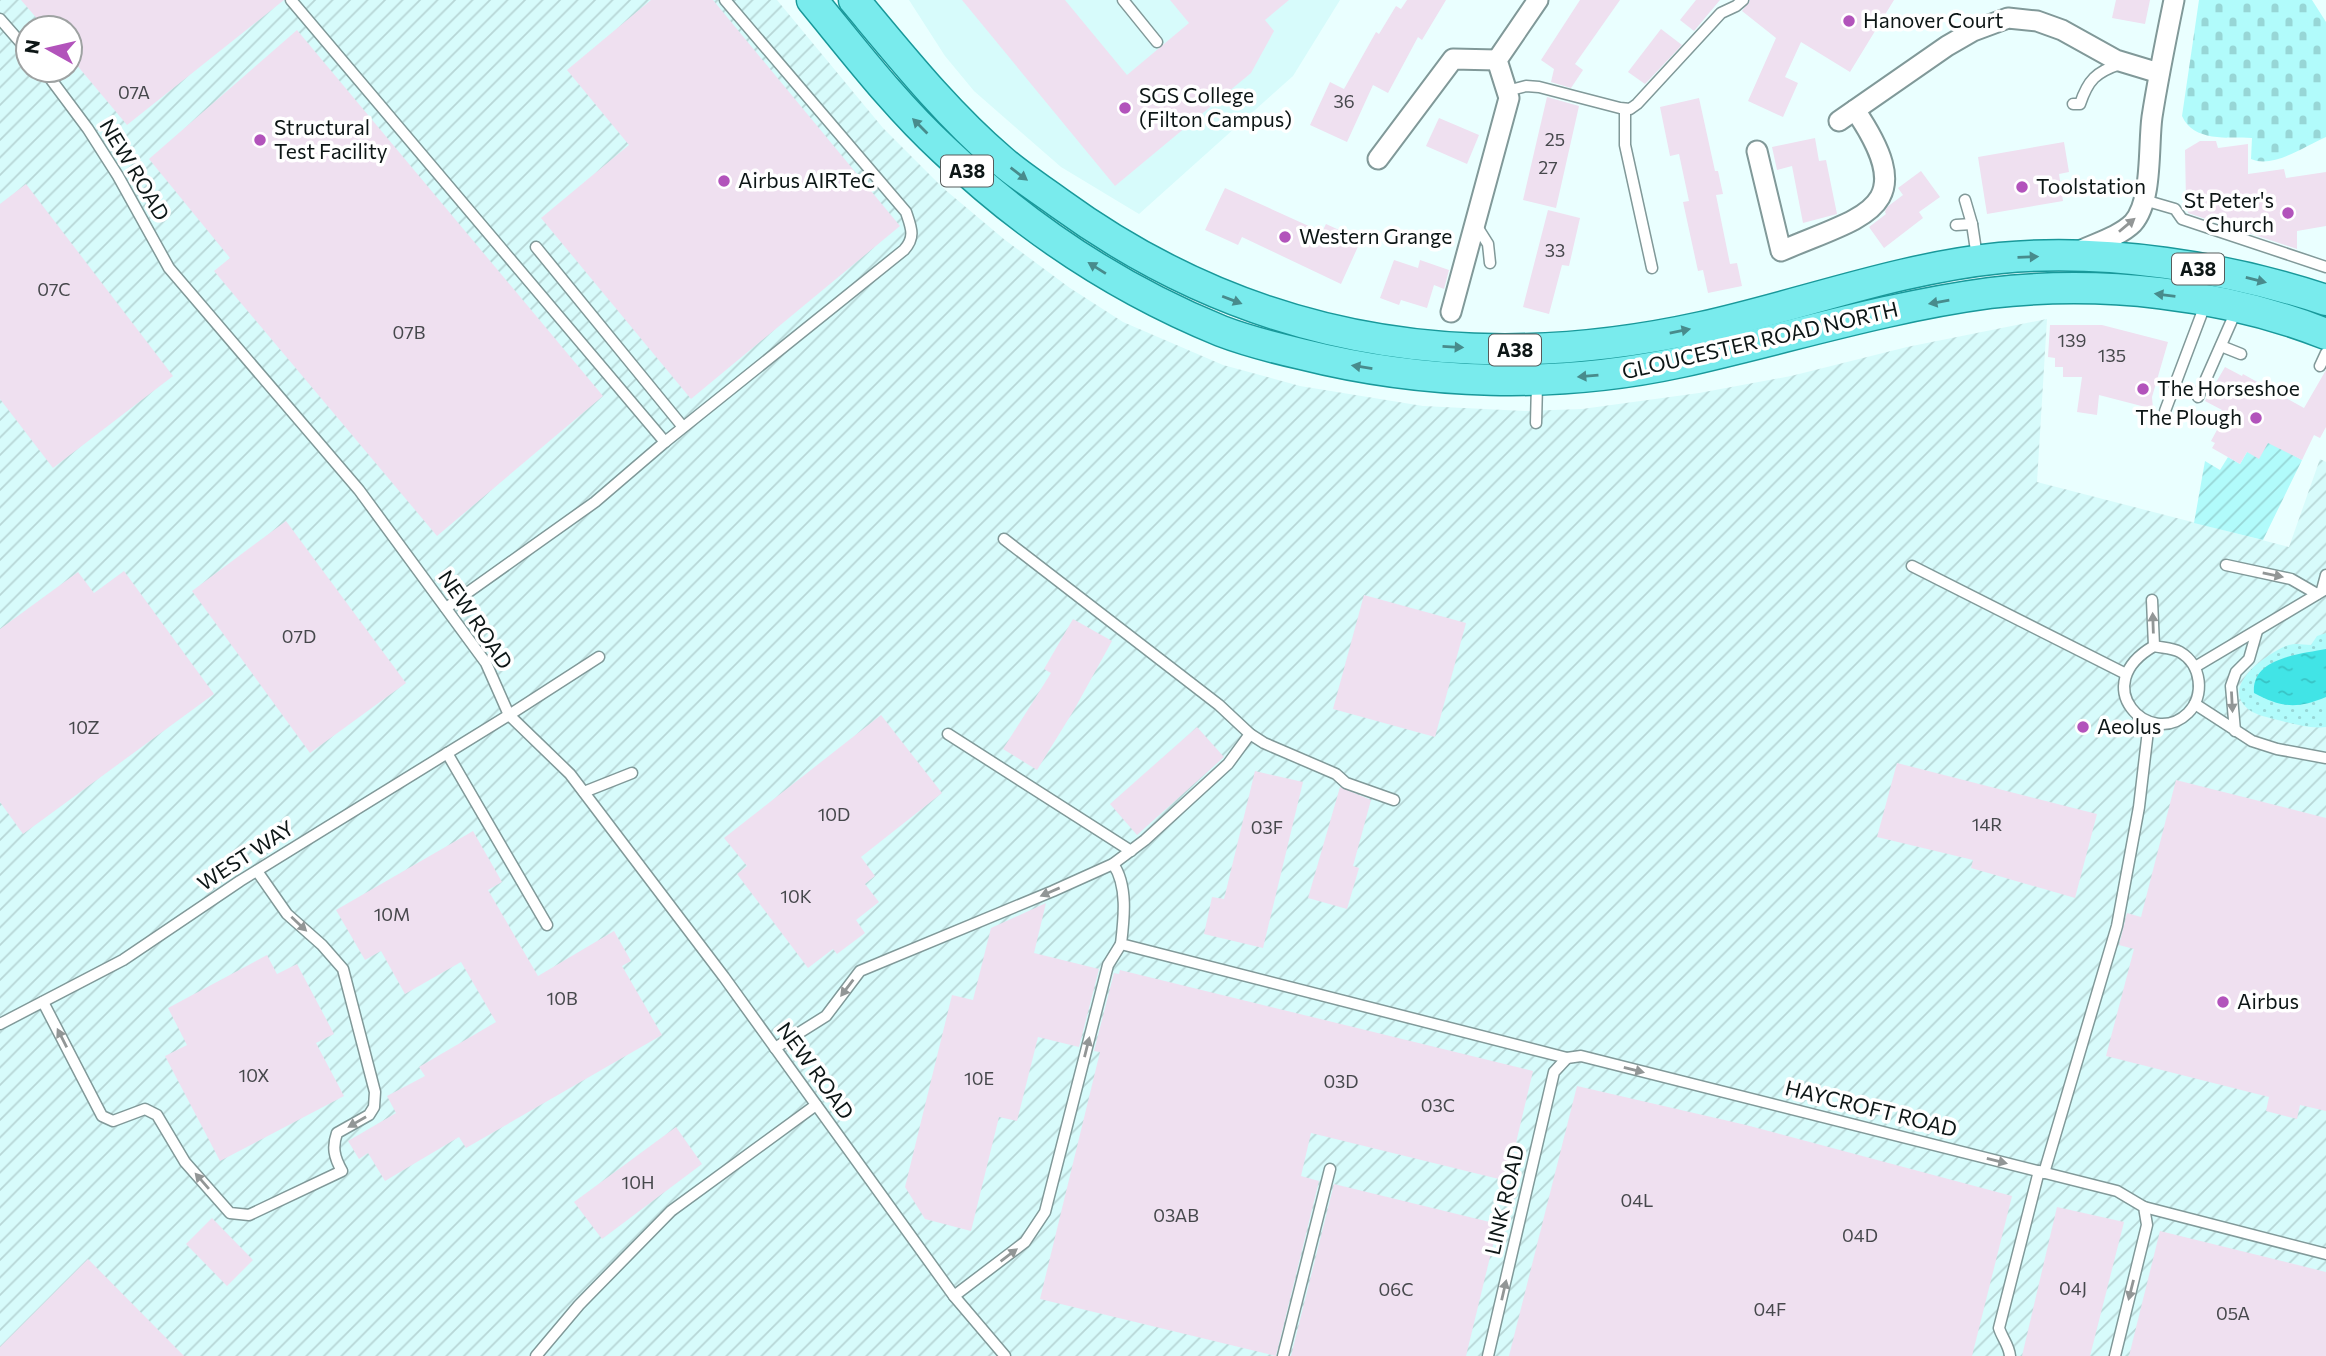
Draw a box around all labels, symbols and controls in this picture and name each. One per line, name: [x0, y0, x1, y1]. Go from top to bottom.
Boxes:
place label: Hanover Court: [1863, 7, 2003, 32]
marker: Hanover Court: [1841, 13, 1857, 29]
north arrow: [14, 14, 84, 84]
text: N: [19, 38, 44, 55]
house number: 07A: [118, 81, 150, 103]
place label: SGS College (Filton Campus): [1139, 82, 1292, 131]
house number: 36: [1333, 90, 1355, 112]
marker: SGS College (Filton Campus): [1117, 100, 1133, 116]
street label: NEW ROAD: [95, 114, 175, 225]
place label: Structural Test Facility: [274, 114, 388, 163]
one-way arrow: [911, 118, 928, 135]
house number: 25: [1545, 128, 1565, 150]
marker: Structural Test Facility: [252, 132, 268, 148]
road number: A38: [941, 155, 993, 186]
house number: 27: [1538, 156, 1558, 178]
one-way arrow: [1009, 166, 1027, 181]
place label: Airbus AIRTeC: [738, 167, 875, 192]
marker: Airbus AIRTeC: [716, 173, 732, 189]
place label: Toolstation: [2036, 173, 2146, 198]
marker: Toolstation: [2014, 179, 2030, 195]
place label: St Peter's Church: [2184, 187, 2274, 236]
marker: St Peter's Church: [2280, 205, 2296, 221]
one-way arrow: [2118, 217, 2136, 233]
place label: Western Grange: [1299, 223, 1452, 248]
marker: Western Grange: [1277, 229, 1293, 245]
house number: 33: [1545, 239, 1565, 261]
one-way arrow: [2017, 252, 2039, 263]
road number: A38: [2172, 254, 2224, 284]
one-way arrow: [1087, 261, 1107, 274]
one-way arrow: [2245, 275, 2267, 286]
house number: 07C: [37, 278, 71, 300]
one-way arrow: [2154, 289, 2176, 300]
one-way arrow: [1222, 295, 1243, 306]
street label: GLOUCESTER ROAD NORTH: [1619, 296, 1900, 383]
one-way arrow: [1927, 297, 1949, 308]
house number: 07B: [393, 321, 425, 343]
one-way arrow: [1669, 326, 1691, 337]
house number: 139: [2058, 329, 2086, 351]
road number: A38: [1489, 334, 1541, 366]
one-way arrow: [1443, 342, 1465, 353]
house number: 135: [2098, 344, 2126, 366]
one-way arrow: [1351, 361, 1373, 372]
one-way arrow: [1577, 371, 1599, 382]
place label: The Horseshoe: [2157, 375, 2300, 400]
marker: The Horseshoe: [2135, 381, 2151, 397]
place label: The Plough: [2135, 404, 2242, 429]
marker: The Plough: [2248, 410, 2264, 426]
street label: NEW ROAD: [434, 565, 518, 673]
one-way arrow: [2262, 570, 2284, 581]
one-way arrow: [2148, 612, 2159, 634]
house number: 07D: [282, 625, 316, 647]
one-way arrow: [2227, 691, 2238, 713]
place label: Aeolus: [2097, 713, 2161, 738]
house number: 10Z: [68, 716, 100, 738]
marker: Aeolus: [2075, 719, 2091, 735]
house number: 10D: [818, 803, 850, 825]
house number: 14R: [1972, 813, 2002, 835]
street label: WEST WAY: [192, 814, 298, 895]
house number: 03F: [1251, 816, 1283, 838]
house number: 10K: [780, 885, 812, 907]
one-way arrow: [1040, 887, 1061, 898]
house number: 10M: [374, 903, 410, 925]
one-way arrow: [290, 916, 307, 932]
one-way arrow: [840, 979, 855, 997]
house number: 10B: [546, 987, 578, 1009]
place label: Airbus: [2237, 988, 2299, 1013]
marker: Airbus: [2215, 994, 2231, 1010]
street label: NEW ROAD: [773, 1017, 860, 1124]
one-way arrow: [56, 1028, 68, 1048]
one-way arrow: [1082, 1035, 1093, 1057]
house number: 10X: [238, 1064, 270, 1086]
one-way arrow: [1623, 1065, 1645, 1076]
house number: 10E: [964, 1067, 994, 1089]
house number: 03D: [1323, 1070, 1359, 1092]
street label: HAYCROFT ROAD: [1783, 1074, 1960, 1141]
house number: 03C: [1421, 1094, 1455, 1116]
one-way arrow: [348, 1115, 367, 1128]
street label: LINK ROAD: [1479, 1142, 1528, 1257]
one-way arrow: [1986, 1156, 2008, 1167]
house number: 10H: [622, 1171, 654, 1193]
one-way arrow: [195, 1173, 210, 1190]
house number: 04L: [1621, 1189, 1653, 1211]
house number: 03AB: [1153, 1204, 1199, 1226]
house number: 04D: [1842, 1224, 1878, 1246]
one-way arrow: [1000, 1248, 1018, 1262]
house number: 04J: [2059, 1277, 2087, 1299]
house number: 06C: [1378, 1278, 1414, 1300]
one-way arrow: [1499, 1278, 1510, 1300]
one-way arrow: [2125, 1280, 2136, 1302]
house number: 04F: [1754, 1298, 1786, 1320]
house number: 05A: [2216, 1302, 2250, 1324]

